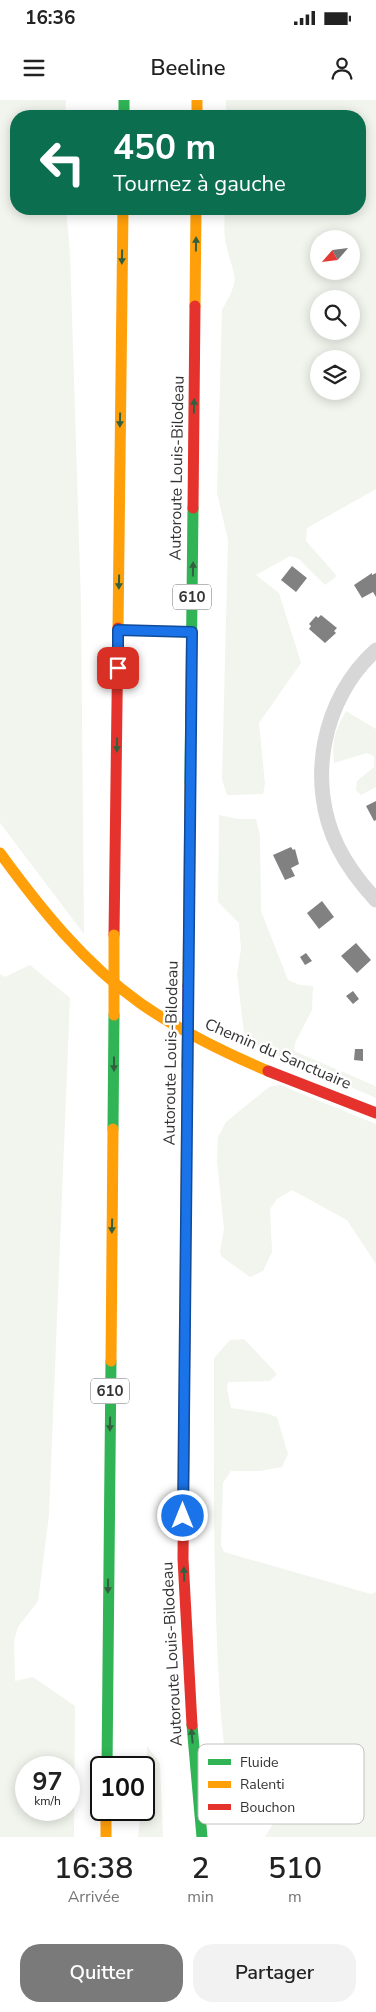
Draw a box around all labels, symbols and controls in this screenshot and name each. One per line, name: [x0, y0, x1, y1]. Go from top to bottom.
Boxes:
text: 16:36: [25, 5, 75, 31]
text: Beeline: [150, 53, 226, 83]
icon: menu: [20, 54, 48, 82]
icon: person: [328, 54, 356, 82]
text: 450 m: [113, 124, 216, 171]
icon: left: [30, 130, 95, 195]
text: Tournez à gauche: [113, 169, 286, 199]
north arrow: [310, 230, 360, 280]
map controls: [310, 230, 360, 400]
one-way arrow: [192, 235, 200, 251]
one-way arrow: [118, 250, 126, 266]
button: search: [310, 290, 360, 340]
button: layers: [310, 350, 360, 400]
street label: Autoroute Louis-Bilodeau: [164, 375, 190, 561]
one-way arrow: [190, 398, 198, 414]
one-way arrow: [116, 412, 124, 428]
one-way arrow: [189, 560, 197, 576]
one-way arrow: [114, 575, 122, 591]
road number: 610: [173, 584, 211, 610]
pin: [97, 647, 139, 689]
icon: arrive: [104, 654, 132, 682]
one-way arrow: [113, 737, 121, 753]
street label: Autoroute Louis-Bilodeau: [158, 960, 184, 1146]
street label: Chemin du Sanctuaire: [201, 1013, 355, 1095]
one-way arrow: [110, 1056, 118, 1072]
one-way arrow: [108, 1219, 116, 1235]
road number: 610: [91, 1378, 129, 1404]
one-way arrow: [106, 1416, 114, 1432]
position arrow: [156, 1489, 208, 1541]
street label: Autoroute Louis-Bilodeau: [156, 1561, 188, 1747]
one-way arrow: [180, 1566, 188, 1582]
one-way arrow: [104, 1579, 112, 1595]
one-way arrow: [188, 1728, 196, 1744]
legend: [198, 1744, 364, 1824]
text: Fluide: [240, 1753, 279, 1772]
speed limit sign: 100: [90, 1756, 155, 1821]
text: 97: [32, 1765, 63, 1799]
text: Ralenti: [240, 1775, 284, 1794]
text: km/h: [34, 1793, 61, 1809]
text: Bouchon: [240, 1798, 295, 1817]
text: 16:38: [54, 1848, 133, 1889]
text: 2: [192, 1848, 210, 1889]
text: 510: [268, 1848, 322, 1889]
text: Arrivée: [68, 1886, 120, 1908]
text: min: [187, 1886, 214, 1908]
text: m: [288, 1886, 302, 1908]
button: Quitter: [20, 1944, 183, 2002]
button: Partager: [193, 1944, 356, 2002]

